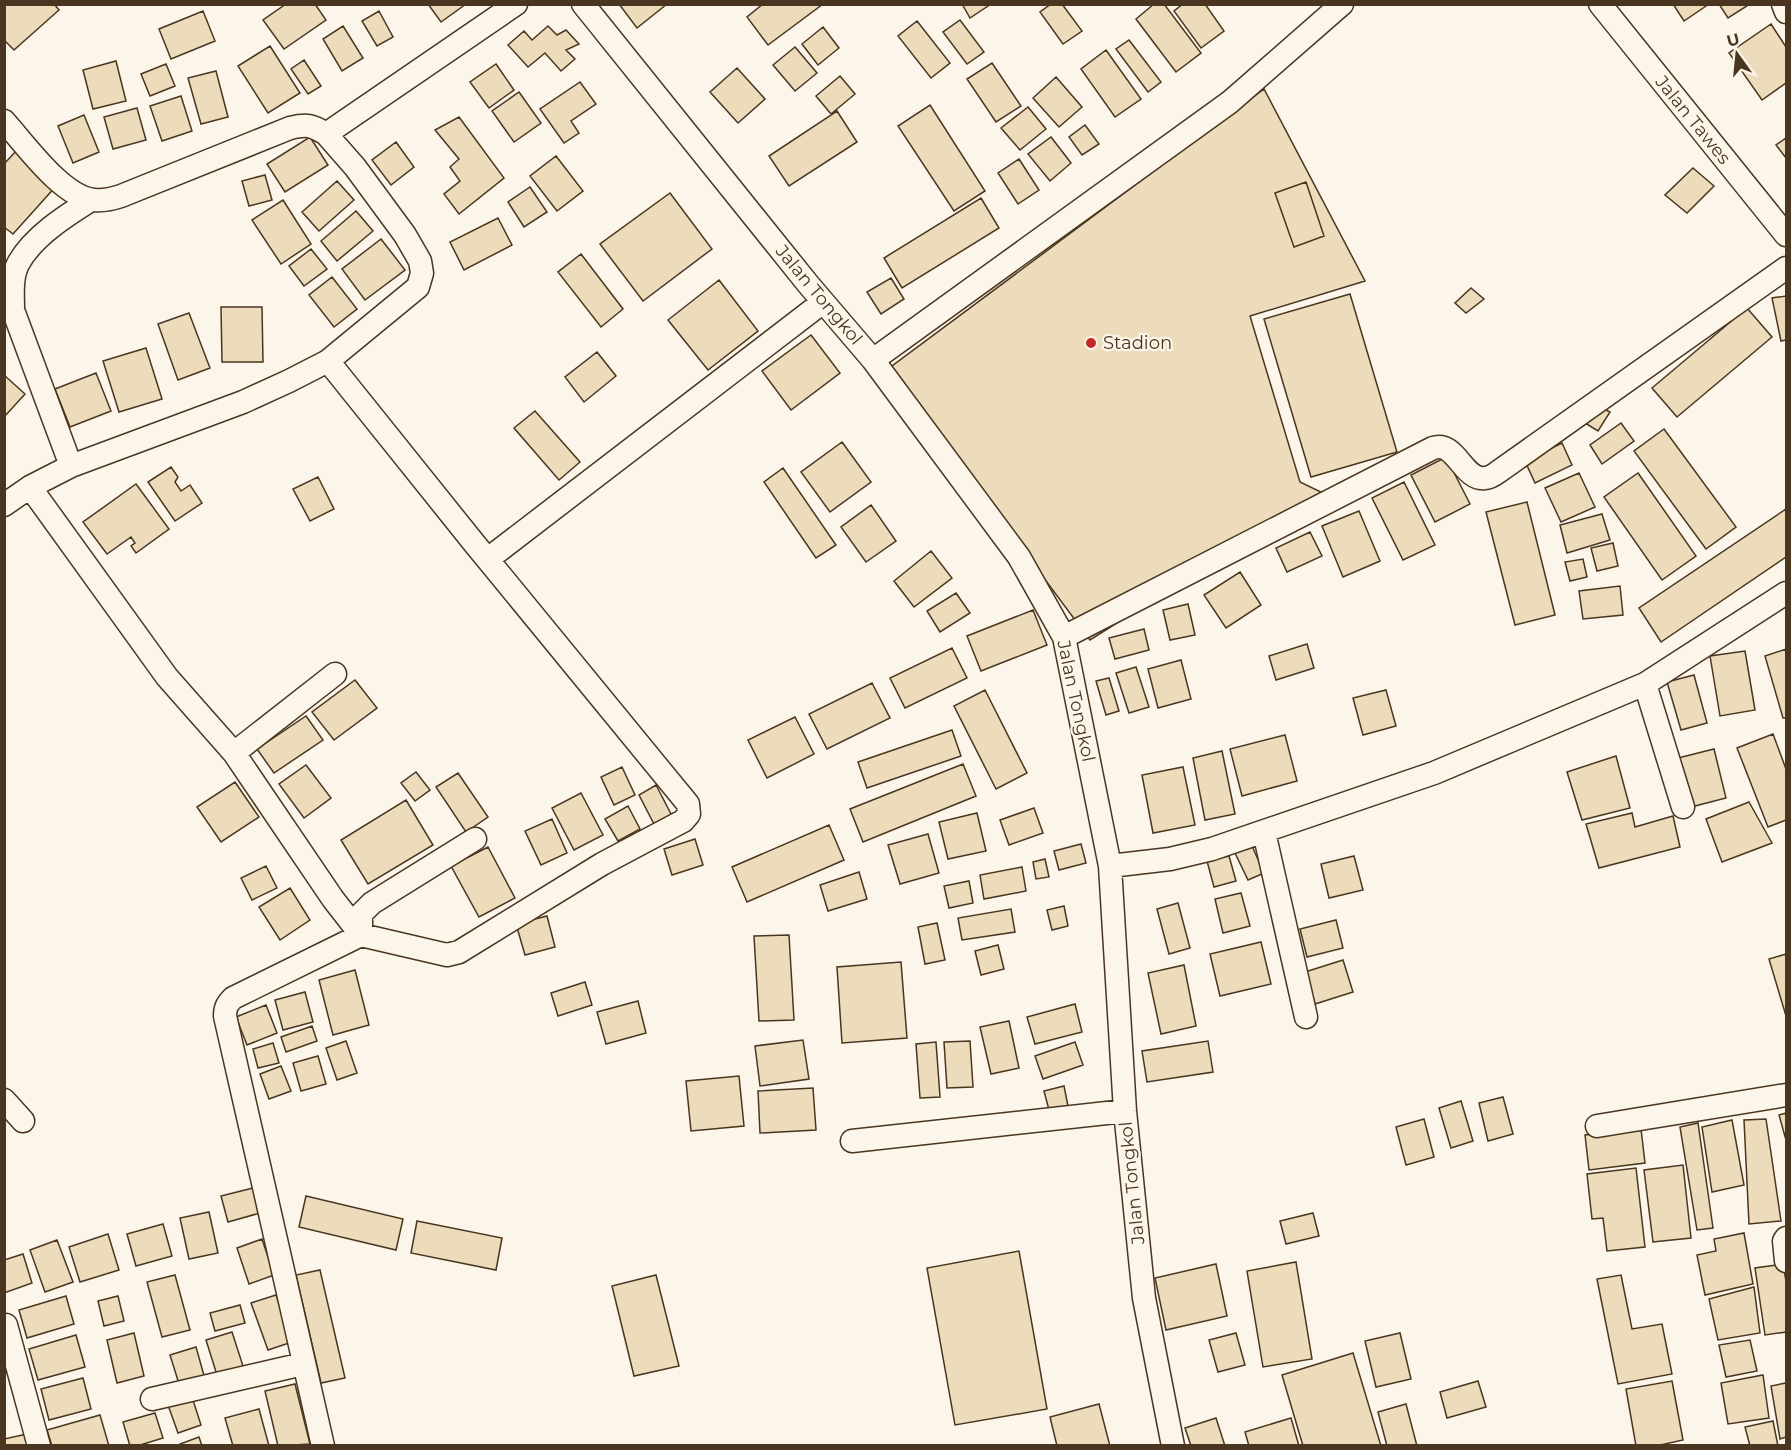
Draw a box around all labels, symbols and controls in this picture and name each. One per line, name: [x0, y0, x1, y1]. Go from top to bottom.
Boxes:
north arrow: [1707, 24, 1767, 84]
text: U: [1725, 29, 1742, 51]
street label: Jalan Tawes: [1650, 71, 1735, 169]
street label: Jalan Tongkol: [770, 240, 867, 349]
place label: Stadion: [1103, 332, 1172, 354]
marker: Stadion: [1084, 336, 1098, 350]
street label: Jalan Tongkol: [1052, 637, 1100, 764]
street label: Jalan Tongkol: [1115, 1120, 1150, 1247]

